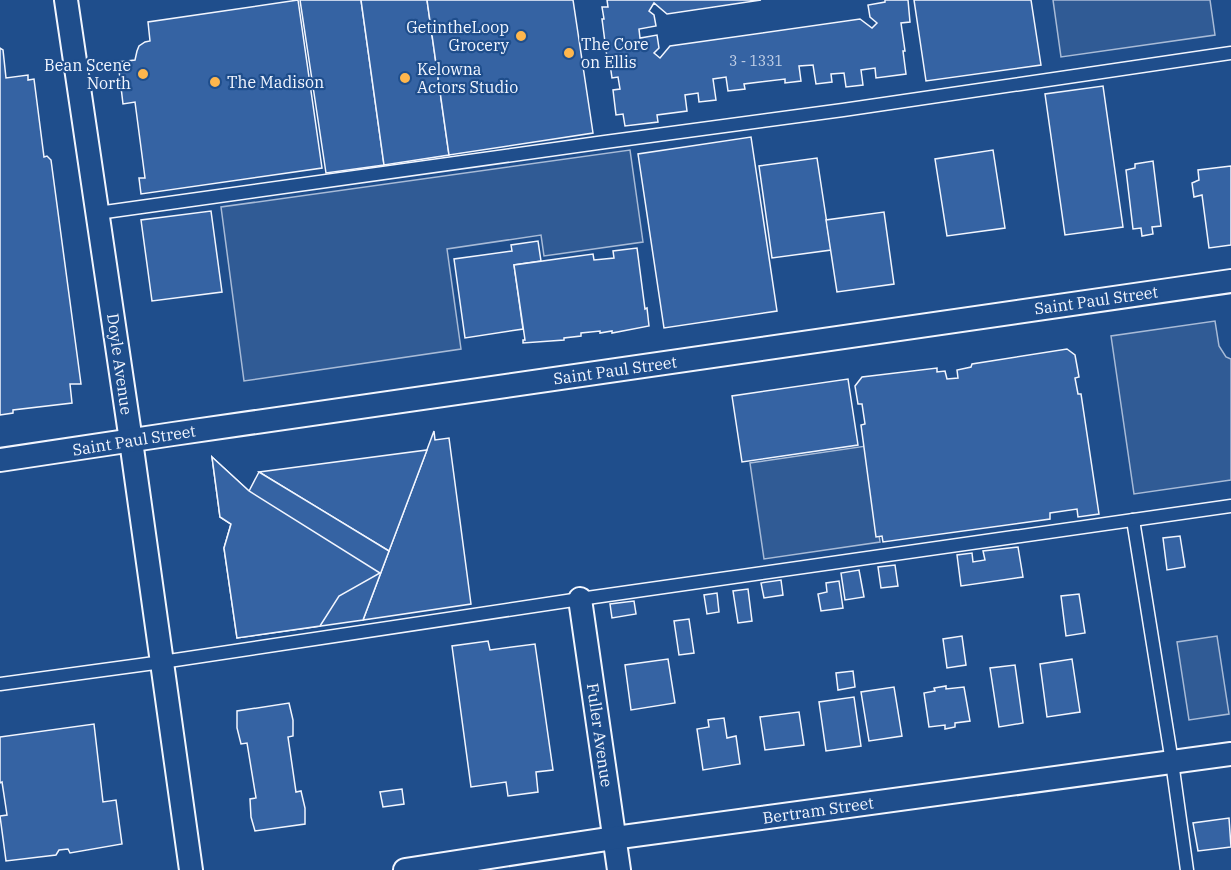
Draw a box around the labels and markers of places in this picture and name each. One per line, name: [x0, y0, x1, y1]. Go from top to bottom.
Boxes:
place label: GetintheLoop Grocery: [406, 17, 509, 55]
marker: GetintheLoop Grocery: [514, 29, 528, 43]
place label: The Core on Ellis: [581, 34, 649, 72]
marker: The Core on Ellis: [562, 46, 576, 60]
place label: Bean Scene North: [44, 55, 131, 93]
place label: Kelowna Actors Studio: [417, 59, 518, 97]
marker: Bean Scene North: [136, 67, 150, 81]
marker: Kelowna Actors Studio: [398, 71, 412, 85]
place label: The Madison: [227, 72, 324, 92]
marker: The Madison: [208, 75, 222, 89]

